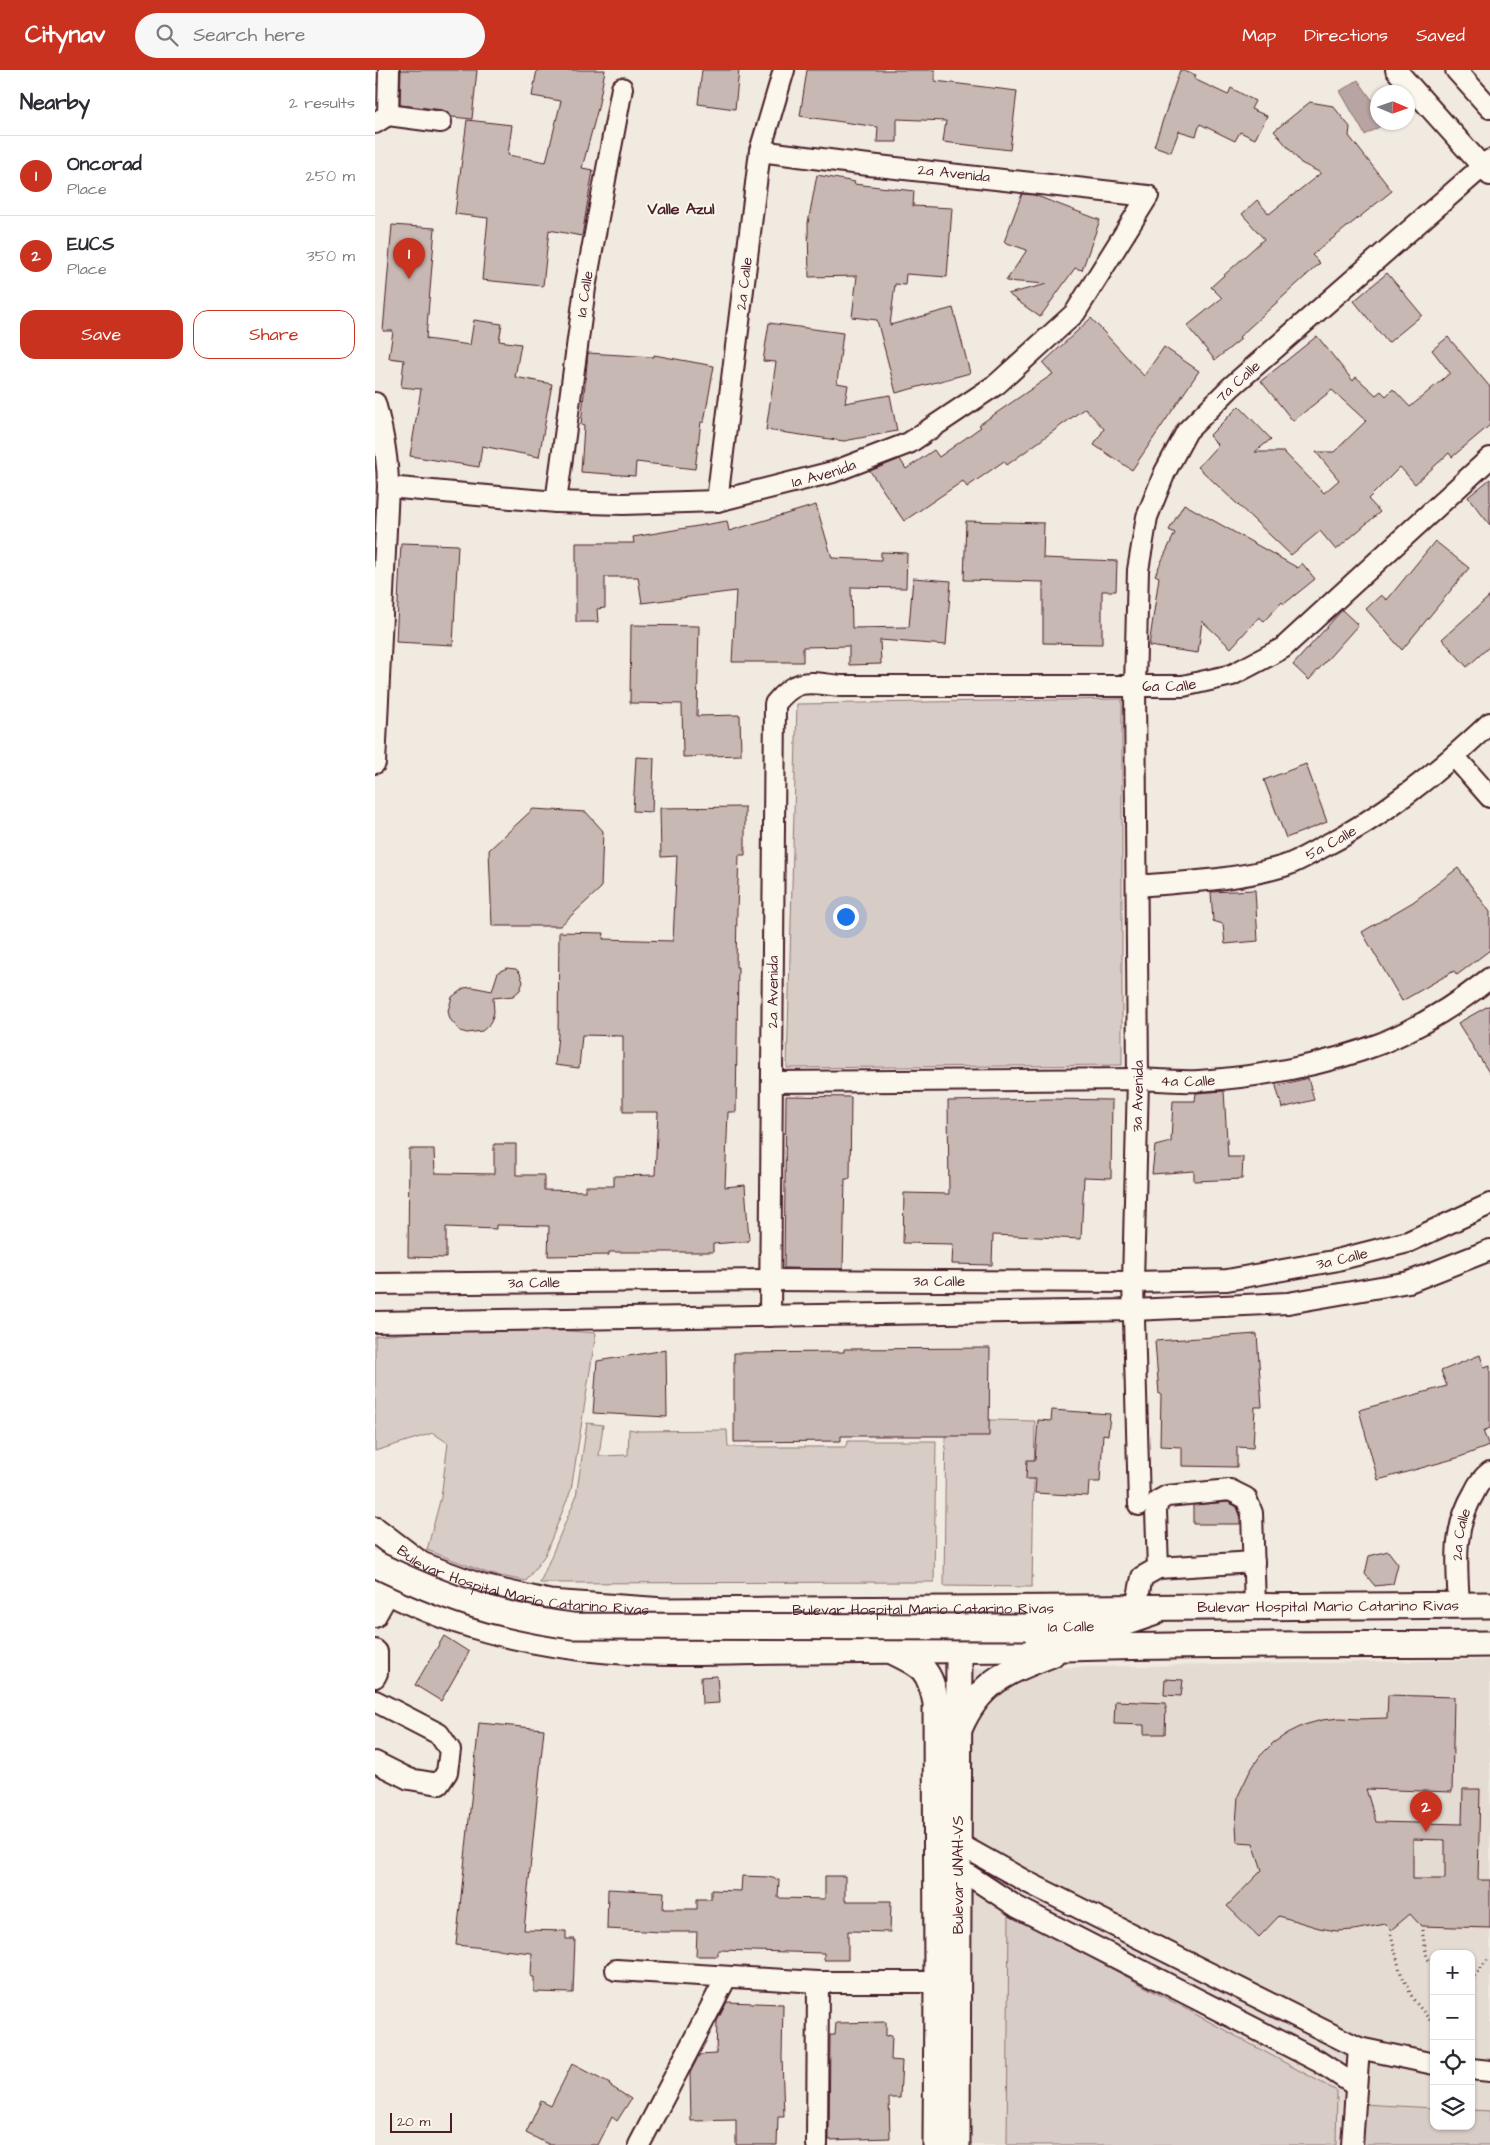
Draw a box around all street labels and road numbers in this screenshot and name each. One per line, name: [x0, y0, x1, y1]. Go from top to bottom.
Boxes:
street label: 2a Avenida: [917, 159, 992, 188]
street label: 2a Calle: [731, 256, 758, 311]
street label: 1a Calle: [571, 269, 599, 319]
street label: 7a Calle: [1211, 356, 1265, 408]
street label: 1a Avenida: [789, 454, 859, 493]
street label: 6a Calle: [1142, 673, 1199, 697]
street label: 5a Calle: [1302, 821, 1361, 865]
street label: 2a Avenida: [762, 955, 784, 1029]
street label: 3a Avenida: [1127, 1060, 1149, 1132]
street label: 4a Calle: [1160, 1070, 1216, 1092]
street label: 3a Calle: [1315, 1243, 1370, 1275]
street label: 3a Calle: [913, 1271, 965, 1292]
street label: 3a Calle: [508, 1272, 560, 1294]
street label: 2a Calle: [1447, 1505, 1476, 1561]
street label: Bulevar Hospital Mario Catarino Rivas: [392, 1540, 650, 1621]
street label: Bulevar Hospital Mario Catarino Rivas: [1197, 1595, 1460, 1618]
street label: Bulevar Hospital Mario Catarino Rivas: [792, 1598, 1055, 1621]
street label: 1a Calle: [1048, 1616, 1094, 1638]
street label: Bulevar UNAH-VS: [948, 1815, 969, 1934]

